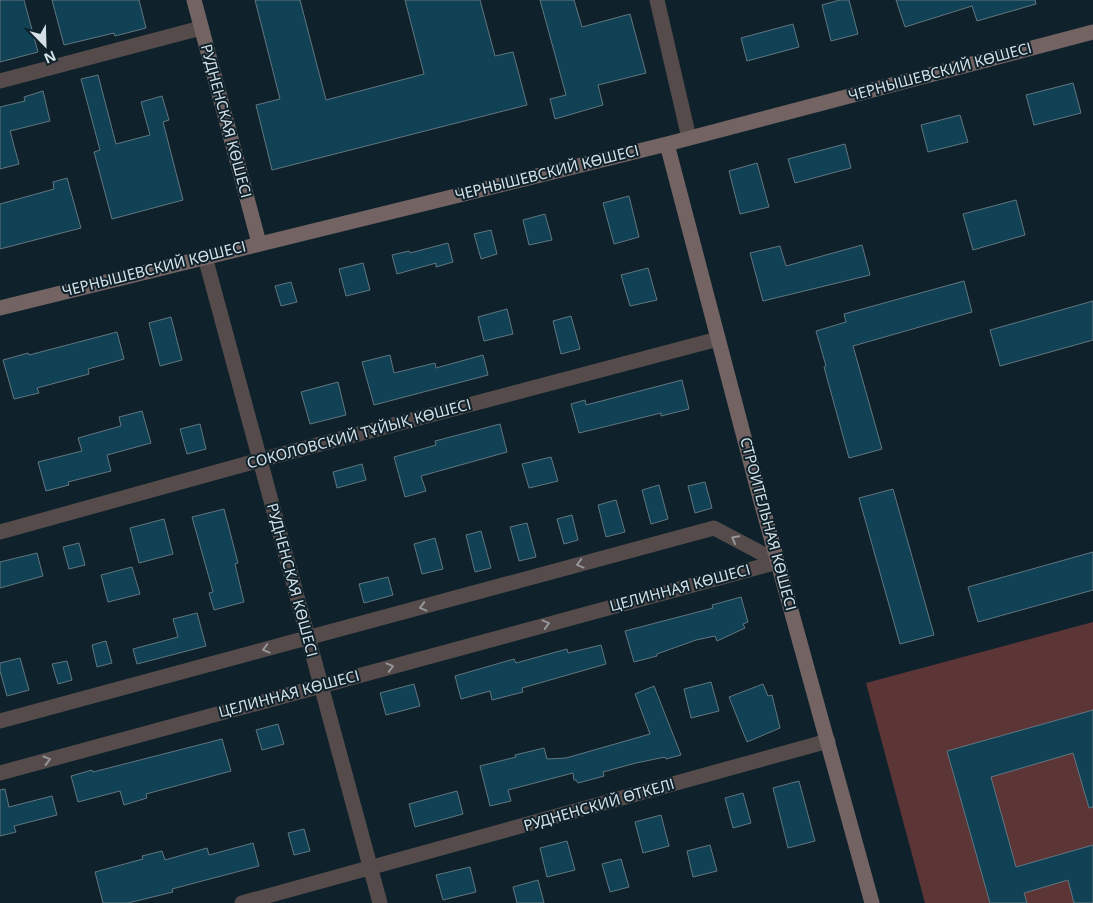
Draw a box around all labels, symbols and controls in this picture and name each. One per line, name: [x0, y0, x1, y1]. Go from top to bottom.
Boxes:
north arrow: [20, 20, 70, 70]
street label: ЧЕРНЫШЕВСКИЙ КӨШЕСІ: [846, 37, 1034, 105]
street label: РУДНЕНСКАЯ КӨШЕСІ: [197, 42, 257, 200]
text: N: [41, 46, 59, 68]
street label: ЧЕРНЫШЕВСКИЙ КӨШЕСІ: [453, 139, 641, 205]
street label: ЧЕРНЫШЕВСКИЙ КӨШЕСІ: [60, 235, 248, 301]
street label: СОКОЛОВСКИЙ ТҰЙЫҚ КӨШЕСІ: [244, 393, 473, 473]
street label: СТРОИТЕЛЬНАЯ КӨШЕСІ: [736, 435, 802, 613]
street label: РУДНЕНСКАЯ КӨШЕСІ: [263, 501, 323, 659]
one-way arrow: [731, 535, 740, 545]
one-way arrow: [576, 559, 585, 569]
street label: ЦЕЛИННАЯ КӨШЕСІ: [607, 559, 752, 615]
one-way arrow: [420, 601, 428, 611]
one-way arrow: [542, 620, 550, 630]
one-way arrow: [262, 643, 271, 654]
one-way arrow: [385, 662, 394, 673]
street label: ЦЕЛИННАЯ КӨШЕСІ: [216, 665, 361, 721]
one-way arrow: [43, 755, 51, 766]
street label: РУДНЕНСКИЙ ӨТКЕЛІ: [521, 773, 676, 835]

